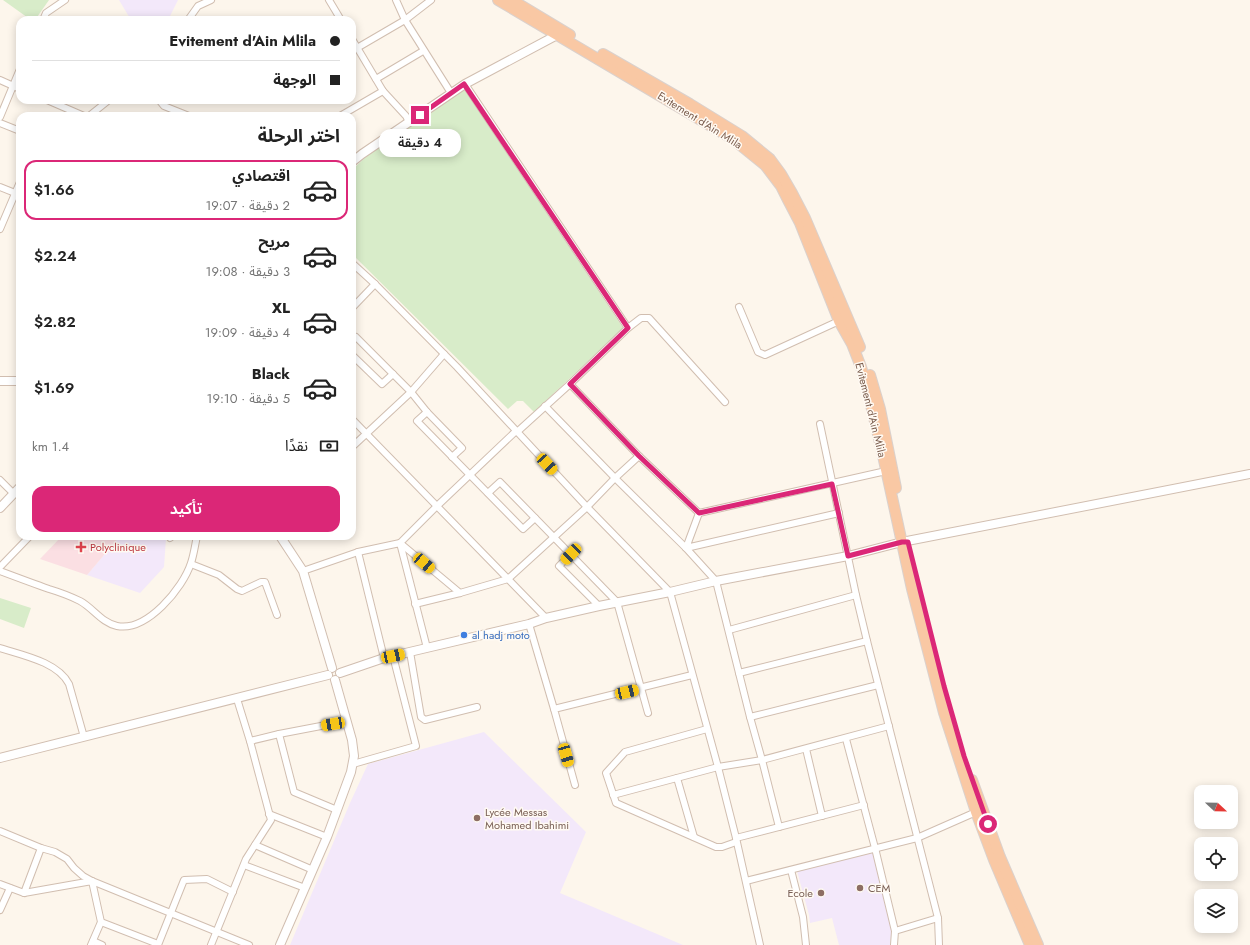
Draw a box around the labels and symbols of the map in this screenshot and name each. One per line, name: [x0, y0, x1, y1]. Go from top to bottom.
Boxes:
street label: Evitement d'Ain Mlila: [655, 87, 745, 153]
route end: [411, 106, 429, 124]
callout: 4 دقيقة: [379, 129, 461, 157]
street label: Evitement d'Ain Mlila: [851, 361, 891, 459]
car: [534, 451, 560, 477]
place label: Polyclinique: [90, 539, 146, 555]
marker: Polyclinique: [75, 541, 87, 553]
car: [558, 541, 584, 567]
car: [411, 551, 437, 575]
place label: al hadj moto: [472, 627, 530, 643]
marker: al hadj moto: [459, 630, 469, 640]
car: [380, 648, 406, 664]
car: [614, 683, 640, 701]
car: [320, 716, 346, 732]
car: [557, 742, 575, 768]
north arrow: [1194, 785, 1238, 829]
place label: Lycée Messas Mohamed Ibahimi: [485, 804, 569, 833]
marker: Lycée Messas Mohamed Ibahimi: [472, 813, 482, 823]
route start: [979, 815, 997, 833]
place label: CEM: [868, 880, 891, 896]
marker: CEM: [855, 883, 865, 893]
place label: Ecole: [787, 885, 813, 901]
marker: Ecole: [816, 888, 826, 898]

